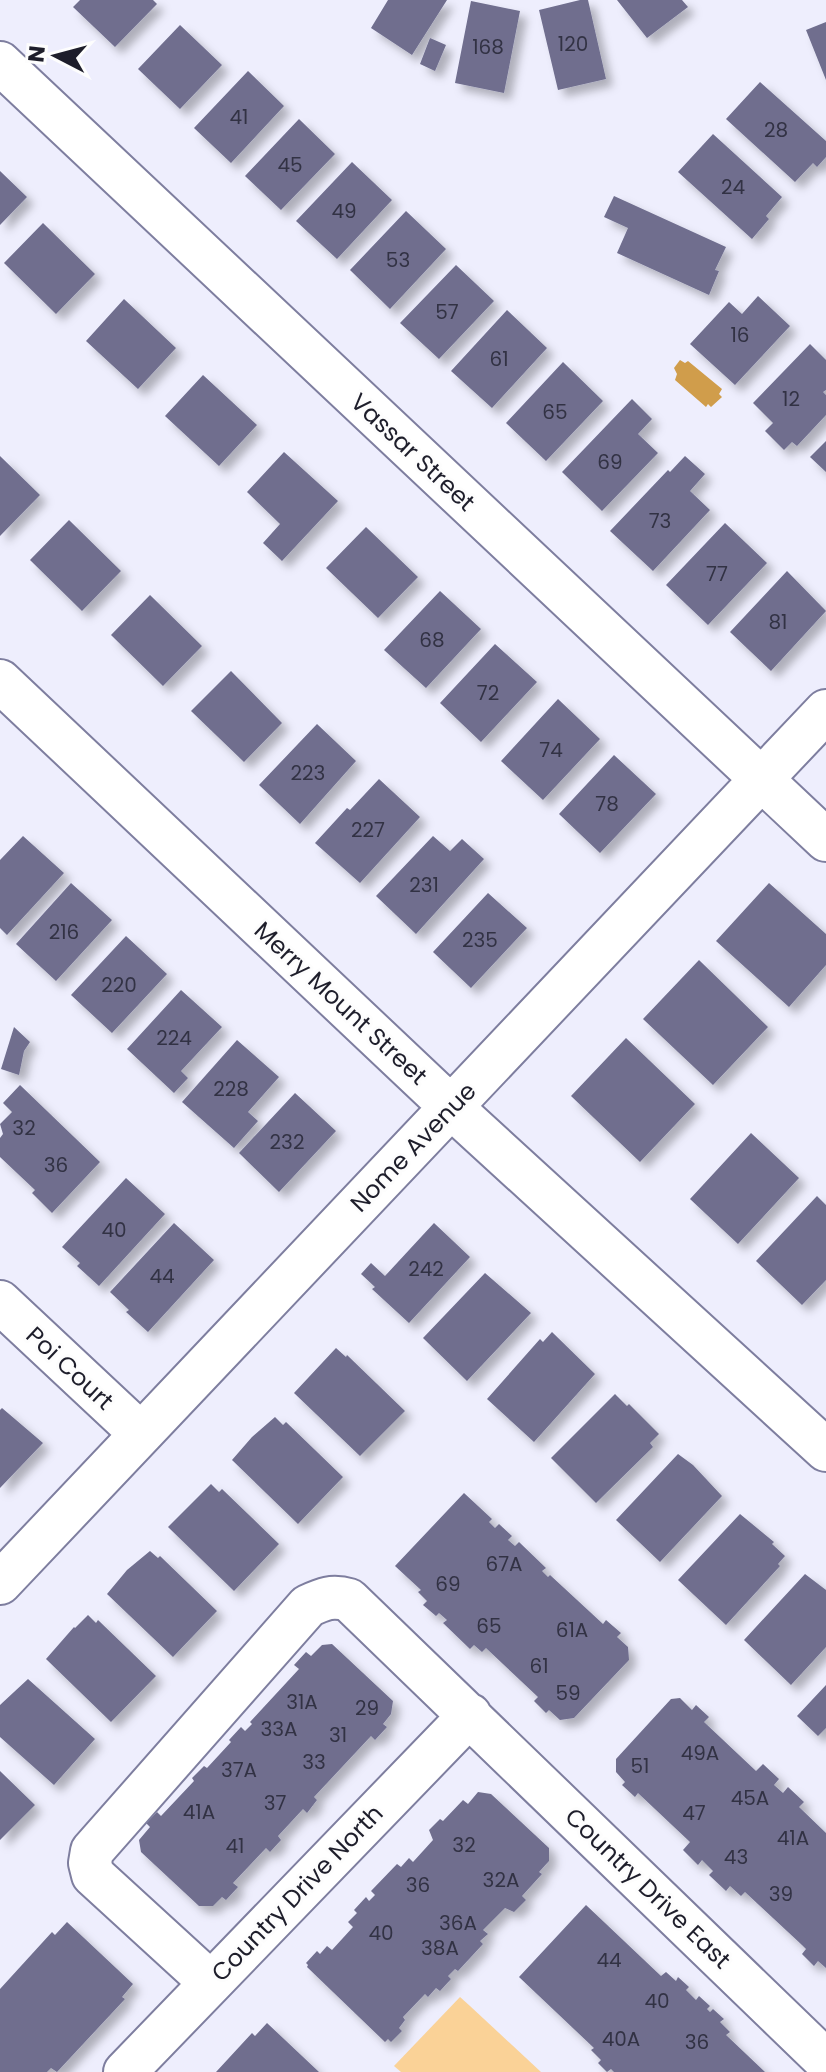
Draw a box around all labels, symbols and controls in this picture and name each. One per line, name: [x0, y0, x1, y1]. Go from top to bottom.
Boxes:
north arrow: [16, 16, 96, 96]
house number: 120: [558, 30, 588, 58]
house number: 168: [472, 33, 504, 61]
text: N: [20, 44, 53, 64]
house number: 41: [230, 103, 248, 131]
house number: 28: [764, 116, 788, 144]
house number: 45: [277, 151, 303, 179]
house number: 24: [721, 173, 745, 201]
house number: 49: [331, 197, 357, 225]
house number: 53: [386, 246, 410, 274]
house number: 57: [435, 298, 459, 326]
house number: 16: [730, 321, 750, 349]
house number: 61: [489, 345, 509, 373]
house number: 12: [782, 385, 800, 413]
street label: Vassar Street: [343, 386, 483, 518]
house number: 65: [542, 398, 568, 426]
house number: 69: [597, 448, 623, 476]
house number: 73: [649, 507, 671, 535]
house number: 77: [706, 560, 728, 588]
house number: 81: [768, 608, 788, 636]
house number: 68: [419, 626, 445, 654]
house number: 72: [477, 679, 499, 707]
house number: 74: [539, 736, 563, 764]
house number: 223: [291, 759, 325, 787]
house number: 78: [595, 790, 619, 818]
house number: 227: [351, 816, 385, 844]
house number: 231: [409, 871, 439, 899]
street label: Merry Mount Street: [247, 914, 435, 1092]
house number: 216: [49, 918, 79, 946]
house number: 235: [462, 926, 498, 954]
house number: 220: [101, 971, 137, 999]
house number: 224: [156, 1024, 192, 1052]
house number: 228: [213, 1075, 249, 1103]
street label: Nome Avenue: [343, 1075, 483, 1219]
house number: 32: [12, 1114, 36, 1142]
house number: 232: [270, 1128, 304, 1156]
house number: 36: [44, 1151, 68, 1179]
house number: 40: [101, 1216, 127, 1244]
house number: 242: [408, 1255, 444, 1283]
house number: 44: [149, 1262, 175, 1290]
street label: Poi Court: [19, 1319, 121, 1417]
house number: 67A: [485, 1550, 523, 1578]
house number: 69: [435, 1570, 461, 1598]
house number: 65: [476, 1612, 502, 1640]
house number: 61A: [556, 1616, 588, 1644]
house number: 61: [529, 1652, 549, 1680]
house number: 59: [555, 1679, 581, 1707]
house number: 31A: [286, 1688, 318, 1716]
house number: 29: [355, 1694, 379, 1722]
house number: 33A: [260, 1715, 298, 1743]
house number: 31: [329, 1721, 347, 1749]
house number: 49A: [681, 1739, 719, 1767]
house number: 33: [302, 1748, 326, 1776]
house number: 51: [631, 1752, 649, 1780]
house number: 37A: [221, 1756, 257, 1784]
house number: 45A: [731, 1784, 769, 1812]
house number: 37: [264, 1789, 286, 1817]
street label: Country Drive North: [204, 1797, 390, 1989]
house number: 41A: [183, 1798, 215, 1826]
house number: 47: [682, 1799, 706, 1827]
street label: Country Drive East: [558, 1800, 738, 1976]
house number: 41A: [777, 1824, 809, 1852]
house number: 32: [452, 1831, 476, 1859]
house number: 41: [226, 1832, 244, 1860]
house number: 43: [724, 1843, 748, 1871]
house number: 32A: [483, 1866, 519, 1894]
house number: 36: [406, 1871, 430, 1899]
house number: 39: [769, 1880, 793, 1908]
house number: 36A: [439, 1909, 477, 1937]
house number: 40: [368, 1919, 394, 1947]
house number: 38A: [421, 1934, 459, 1962]
house number: 44: [596, 1946, 622, 1974]
house number: 40: [644, 1987, 670, 2015]
house number: 40A: [602, 2025, 640, 2053]
house number: 36: [685, 2028, 709, 2056]

